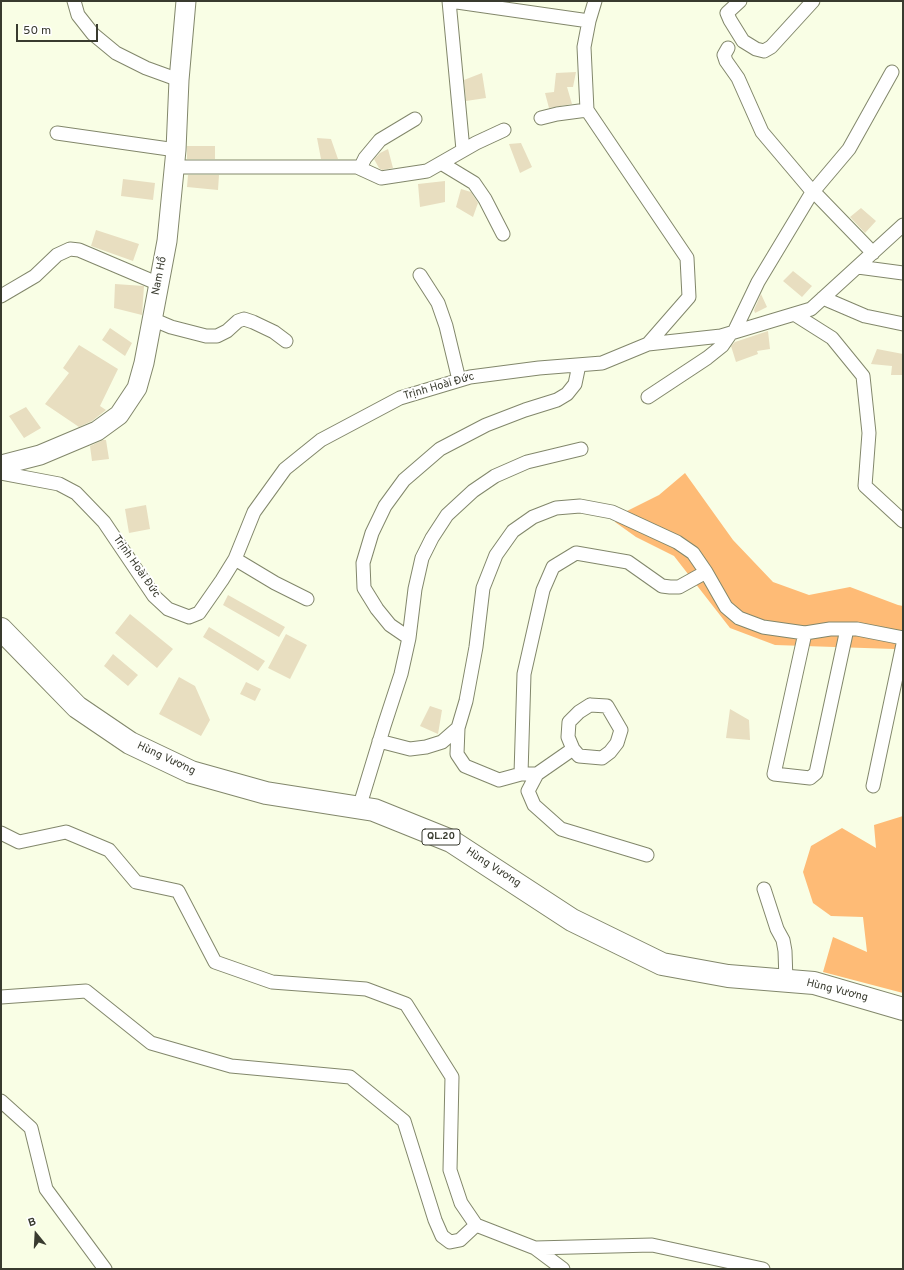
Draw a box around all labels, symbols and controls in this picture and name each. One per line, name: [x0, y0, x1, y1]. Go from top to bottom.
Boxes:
scale bar: [18, 16, 100, 42]
text: 50 m: [23, 23, 51, 39]
street label: Nam Hồ: [150, 256, 170, 296]
street label: Trịnh Hoài Đức: [402, 371, 476, 403]
street label: Trịnh Hoài Đức: [110, 533, 162, 601]
street label: Hùng Vương: [135, 740, 197, 778]
road number: QL.20: [422, 829, 460, 845]
street label: Hùng Vương: [463, 845, 523, 891]
street label: Hùng Vương: [805, 977, 869, 1005]
north arrow: [16, 1214, 56, 1254]
text: B: [27, 1215, 38, 1230]

